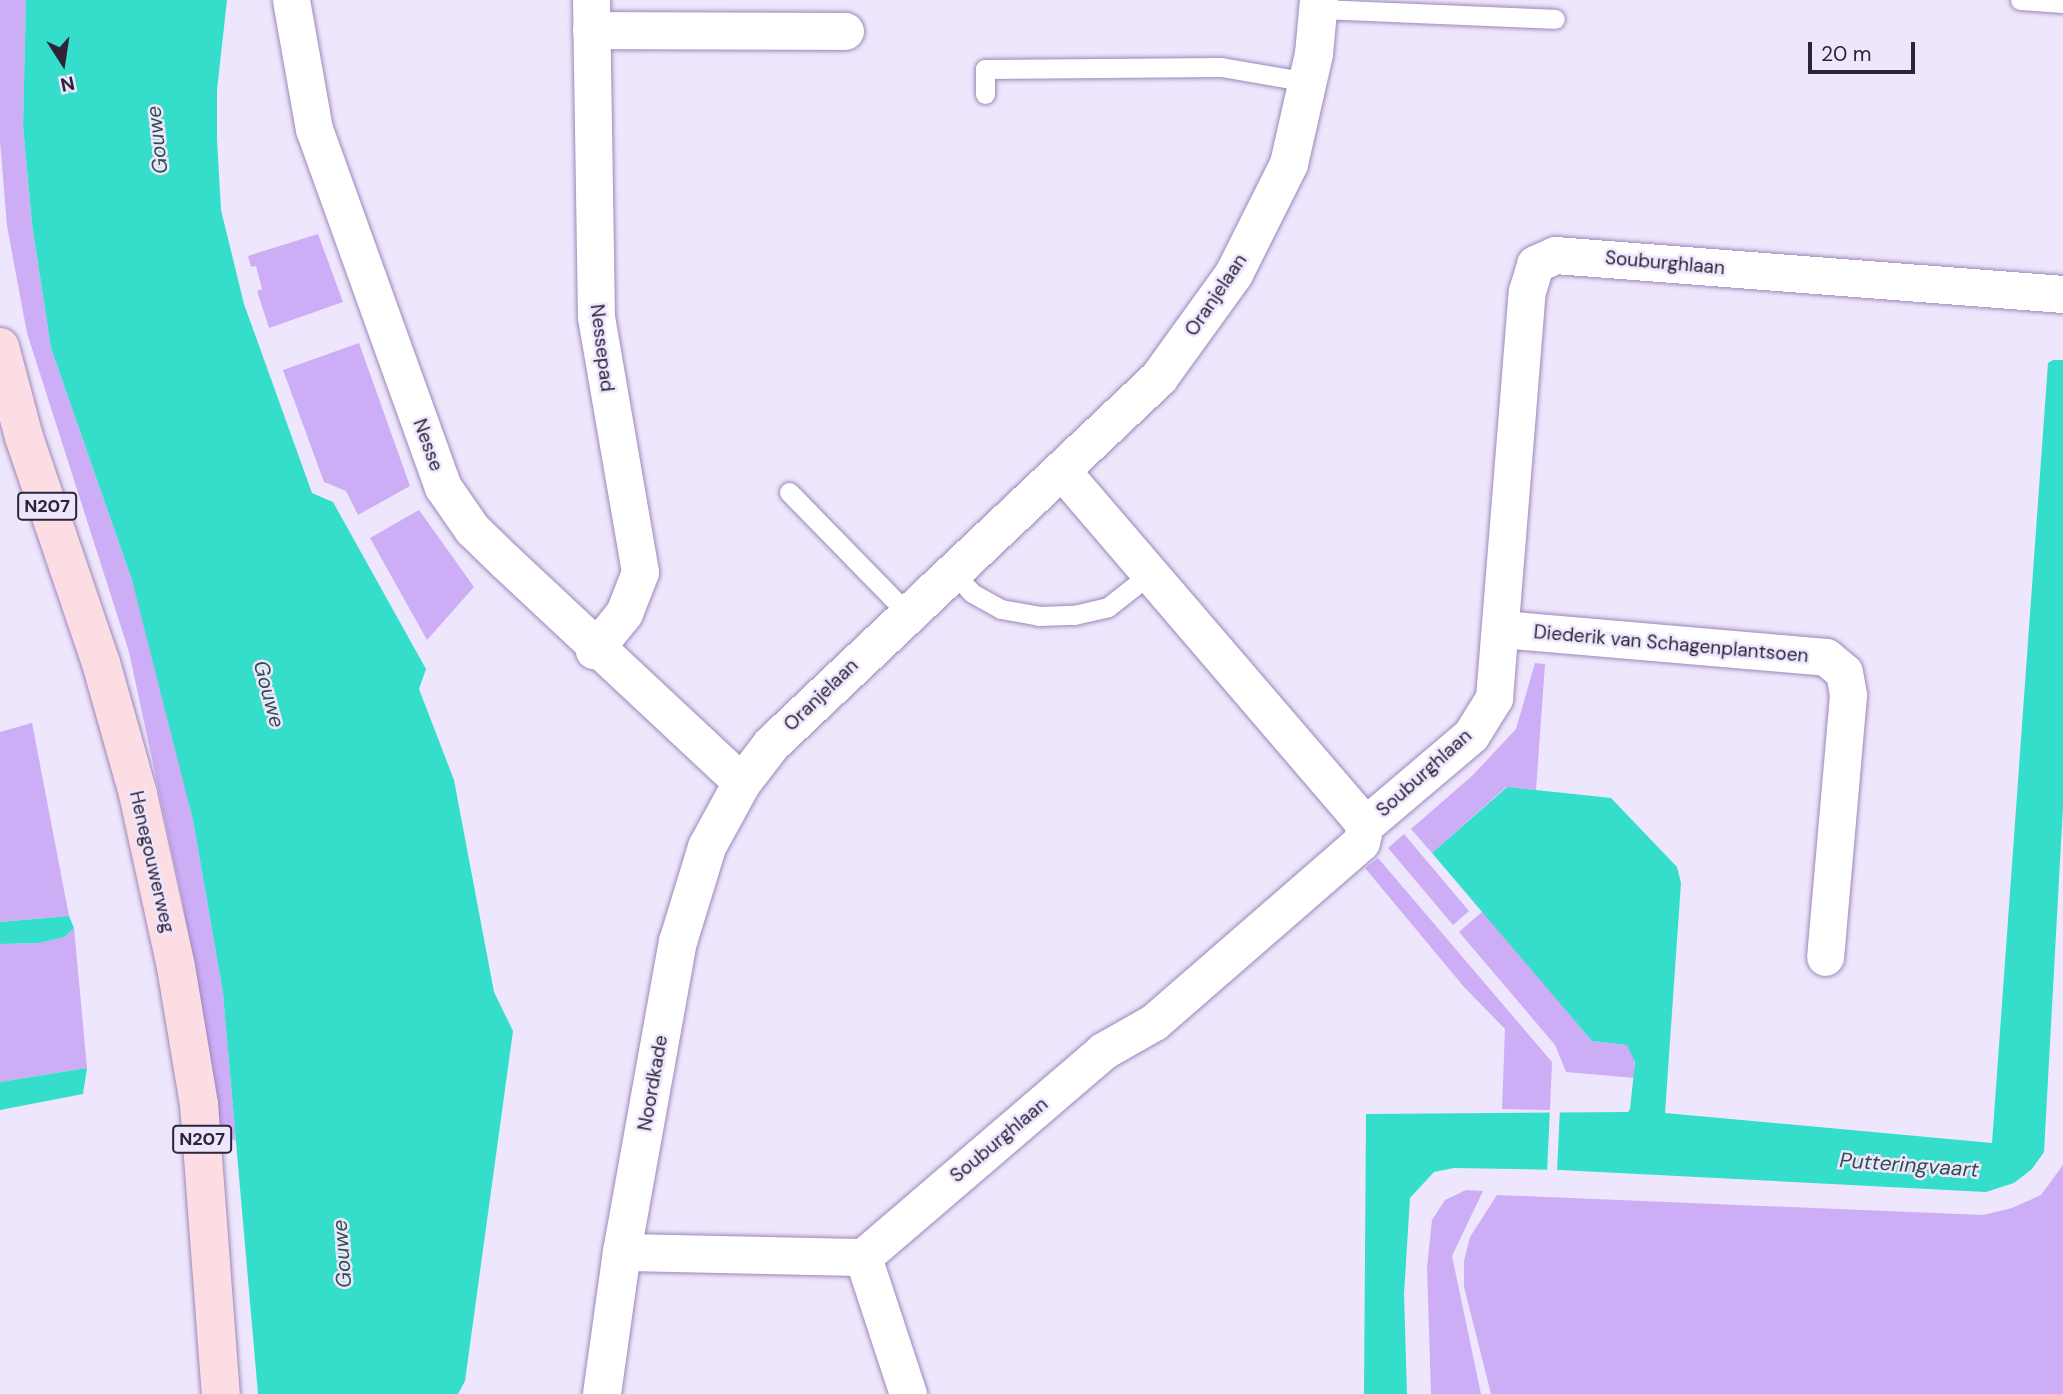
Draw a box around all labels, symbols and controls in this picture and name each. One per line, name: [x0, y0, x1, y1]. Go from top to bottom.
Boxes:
north arrow: [28, 28, 98, 98]
scale bar: [1811, 28, 1918, 72]
text: 20 m: [1821, 40, 1872, 68]
text: N: [58, 70, 77, 98]
water label: Gouwe: [141, 105, 173, 175]
street label: Souburghlaan: [1604, 246, 1726, 280]
street label: Oranjelaan: [1180, 250, 1252, 340]
street label: Nessepad: [585, 303, 619, 393]
street label: Nesse: [408, 416, 448, 474]
road number: N207: [16, 492, 78, 520]
street label: Diederik van Schagenplantsoen: [1533, 621, 1809, 667]
street label: Oranjelaan: [779, 654, 863, 736]
water label: Gouwe: [248, 658, 290, 730]
street label: Souburghlaan: [1372, 724, 1476, 822]
street label: Henegouwerweg: [125, 789, 179, 935]
street label: Noordkade: [633, 1033, 673, 1133]
street label: Souburghlaan: [946, 1093, 1052, 1187]
road number: N207: [170, 1124, 234, 1154]
water label: Putteringvaart: [1839, 1148, 1979, 1182]
water label: Gouwe: [327, 1219, 357, 1289]

